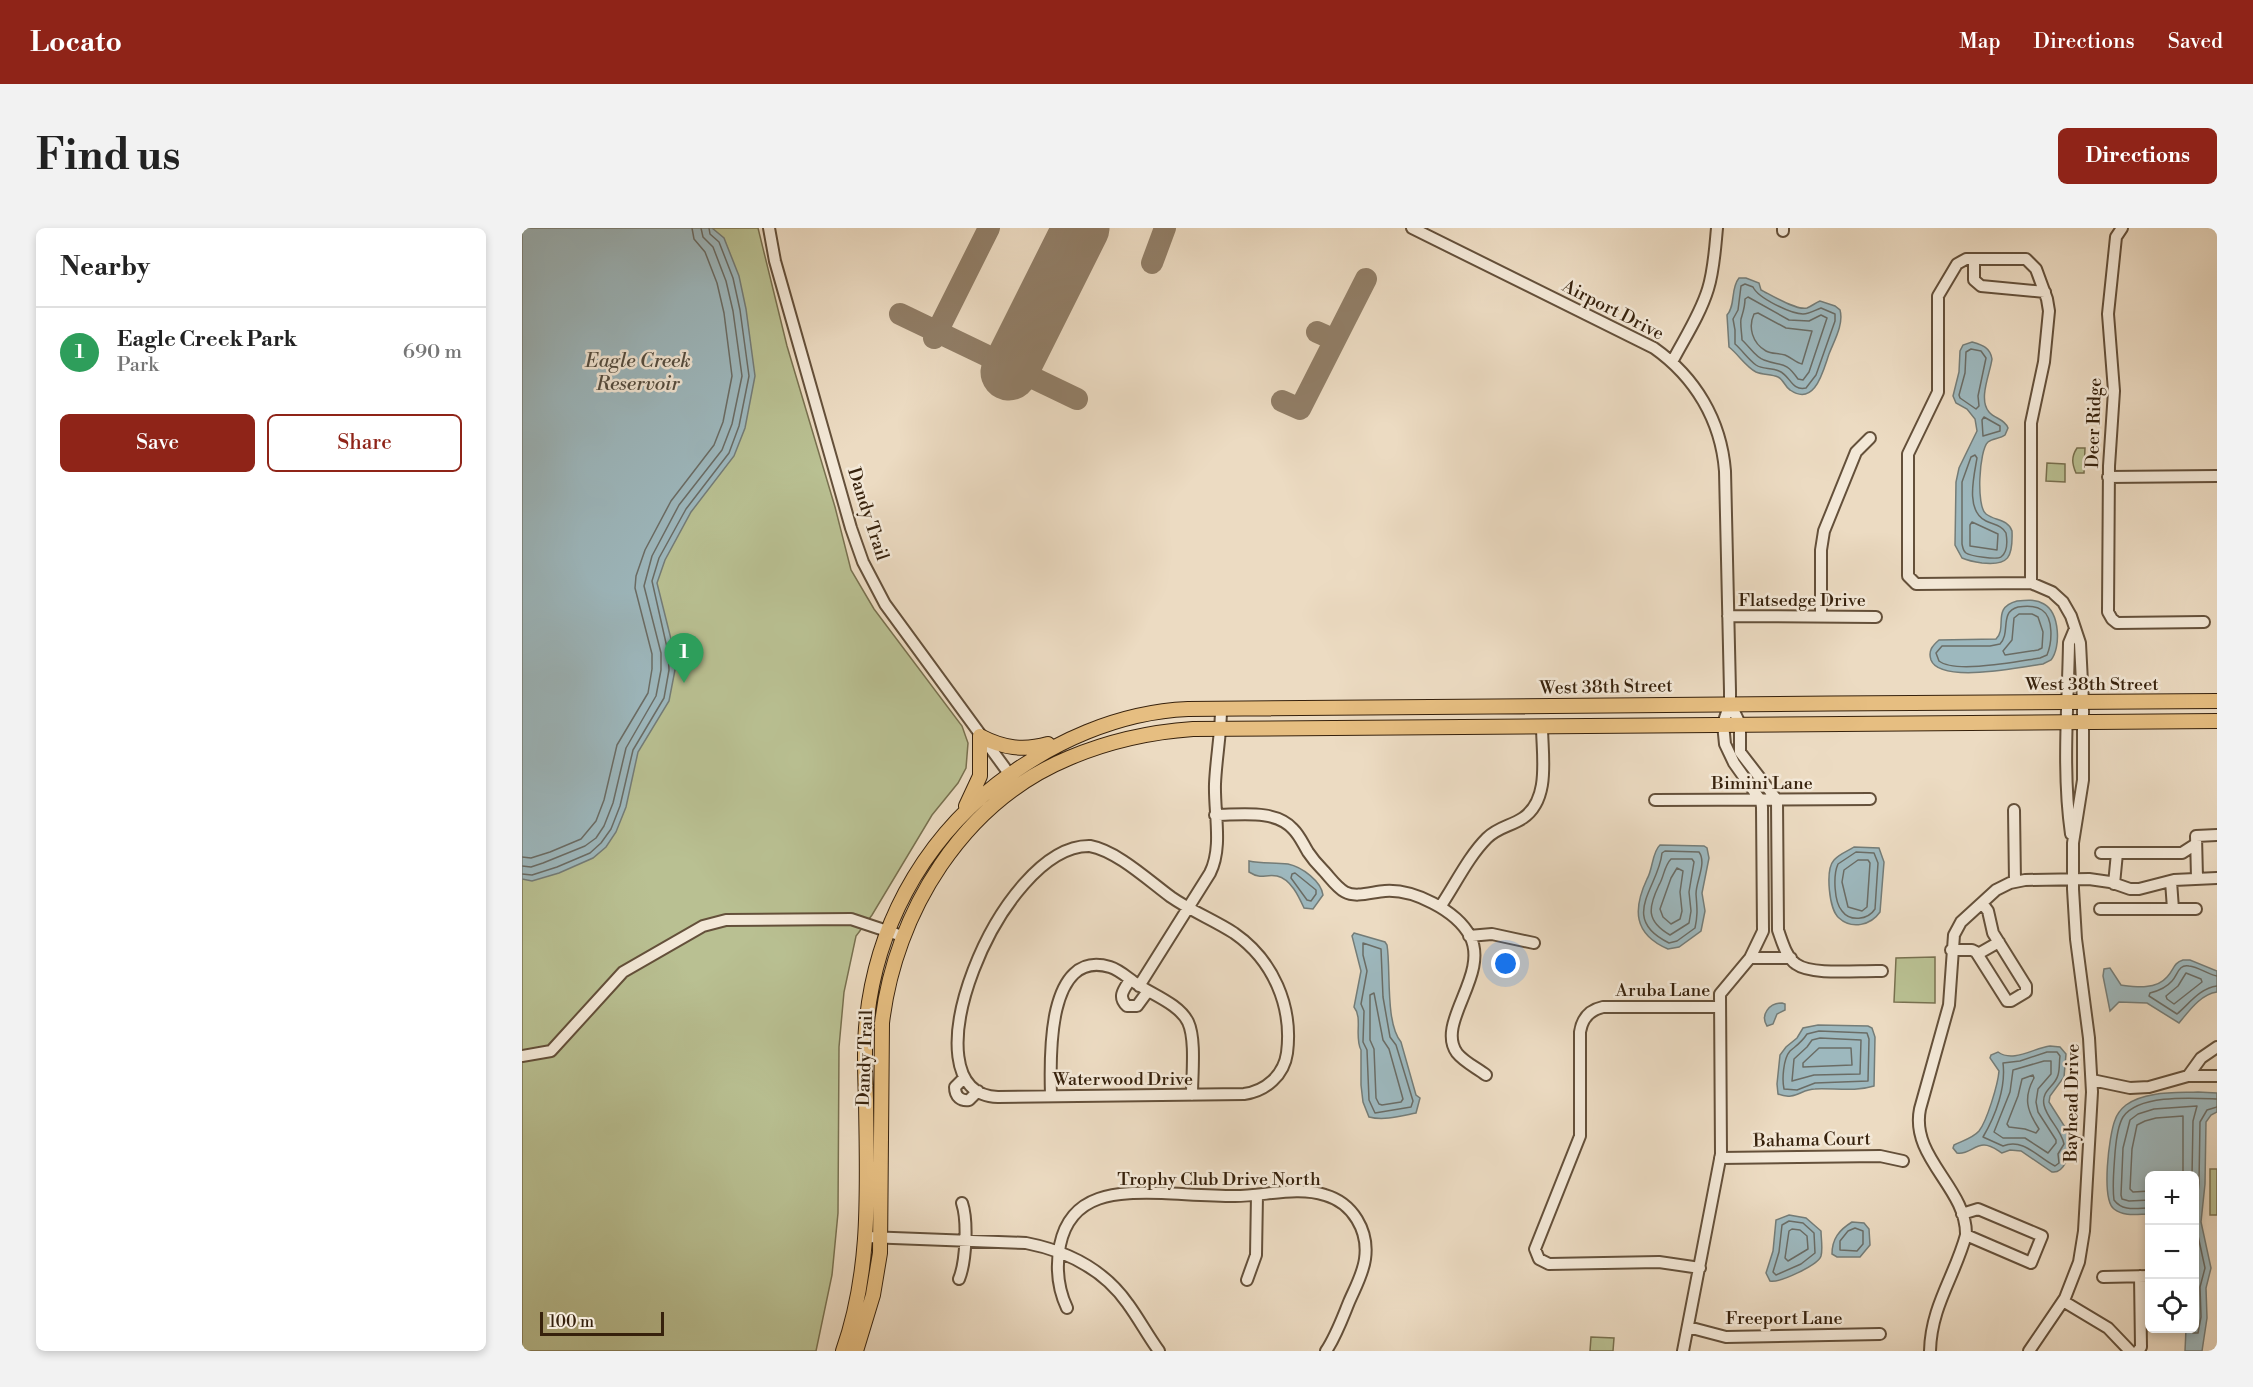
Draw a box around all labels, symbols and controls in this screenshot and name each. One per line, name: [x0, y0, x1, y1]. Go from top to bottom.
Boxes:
text: Locato: [30, 25, 122, 60]
text: Map: [1959, 29, 2001, 55]
text: Directions: [2034, 29, 2135, 55]
text: Saved: [2168, 29, 2223, 55]
button: Directions: [2058, 128, 2217, 184]
text: Find us: [36, 130, 180, 183]
text: Nearby: [60, 251, 150, 283]
street label: Airport Drive: [1557, 274, 1668, 346]
text: Eagle Creek Park: [117, 326, 297, 353]
text: 1: [75, 340, 84, 365]
text: 690 m: [403, 340, 462, 365]
water label: Eagle Creek Reservoir: [584, 349, 691, 397]
text: Park: [117, 353, 159, 378]
street label: Deer Ridge: [2081, 377, 2107, 469]
button: Save: [60, 414, 255, 472]
button: Share: [267, 414, 462, 472]
street label: Dandy Trail: [842, 464, 894, 564]
street label: Flatsedge Drive: [1738, 589, 1866, 612]
pin: 1: [664, 634, 704, 683]
street label: West 38th Street: [2024, 673, 2159, 696]
street label: West 38th Street: [1538, 674, 1673, 700]
street label: Bimini Lane: [1710, 772, 1813, 795]
your location: [1491, 949, 1520, 978]
street label: Aruba Lane: [1615, 979, 1710, 1002]
street label: Dandy Trail: [852, 1009, 878, 1107]
street label: Bayhead Drive: [2059, 1043, 2085, 1164]
street label: Waterwood Drive: [1052, 1068, 1193, 1091]
street label: Bahama Court: [1752, 1127, 1872, 1153]
street label: Trophy Club Drive North: [1117, 1168, 1321, 1191]
map controls: [2145, 1171, 2199, 1333]
button: +: [2145, 1171, 2199, 1225]
button: −: [2145, 1225, 2199, 1279]
button: locate: [2145, 1279, 2199, 1333]
street label: Freeport Lane: [1725, 1307, 1843, 1330]
scale bar: [540, 1309, 664, 1336]
text: 100 m: [549, 1312, 594, 1332]

